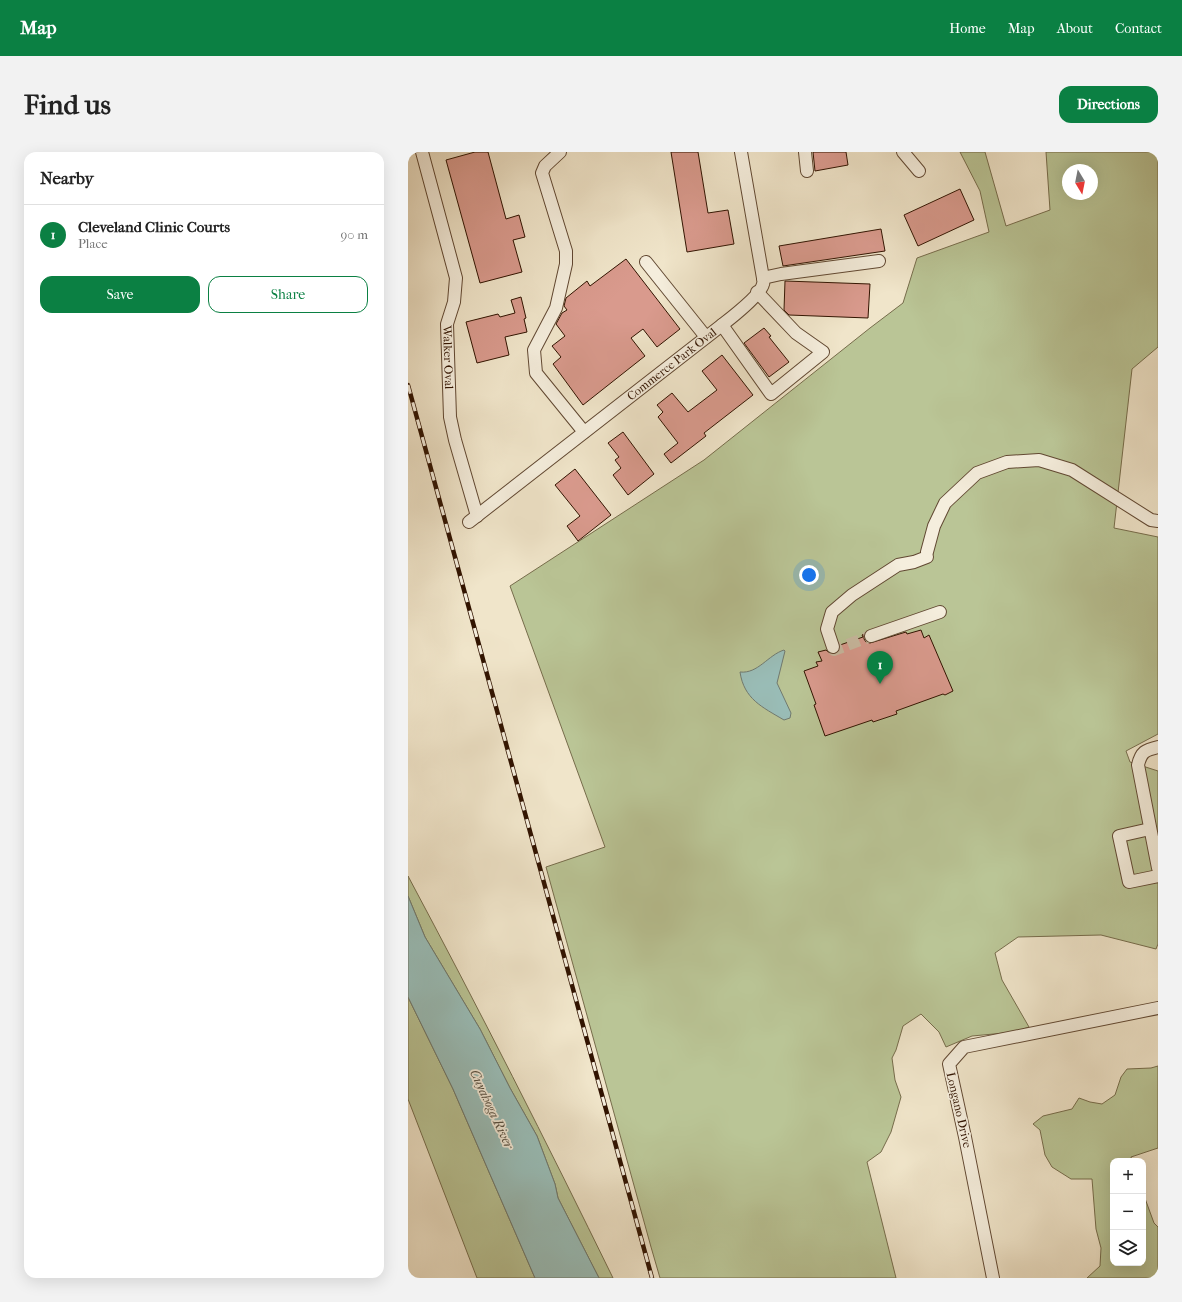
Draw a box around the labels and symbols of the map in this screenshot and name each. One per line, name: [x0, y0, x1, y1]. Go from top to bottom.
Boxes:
north arrow: [1062, 164, 1098, 200]
street label: Walker Oval: [440, 324, 456, 390]
street label: Commerce Park Oval: [624, 324, 720, 403]
your location: [799, 565, 819, 585]
pin: 1: [867, 651, 893, 684]
water label: Cuyahoga River: [467, 1067, 517, 1152]
street label: Longano Drive: [944, 1071, 975, 1149]

